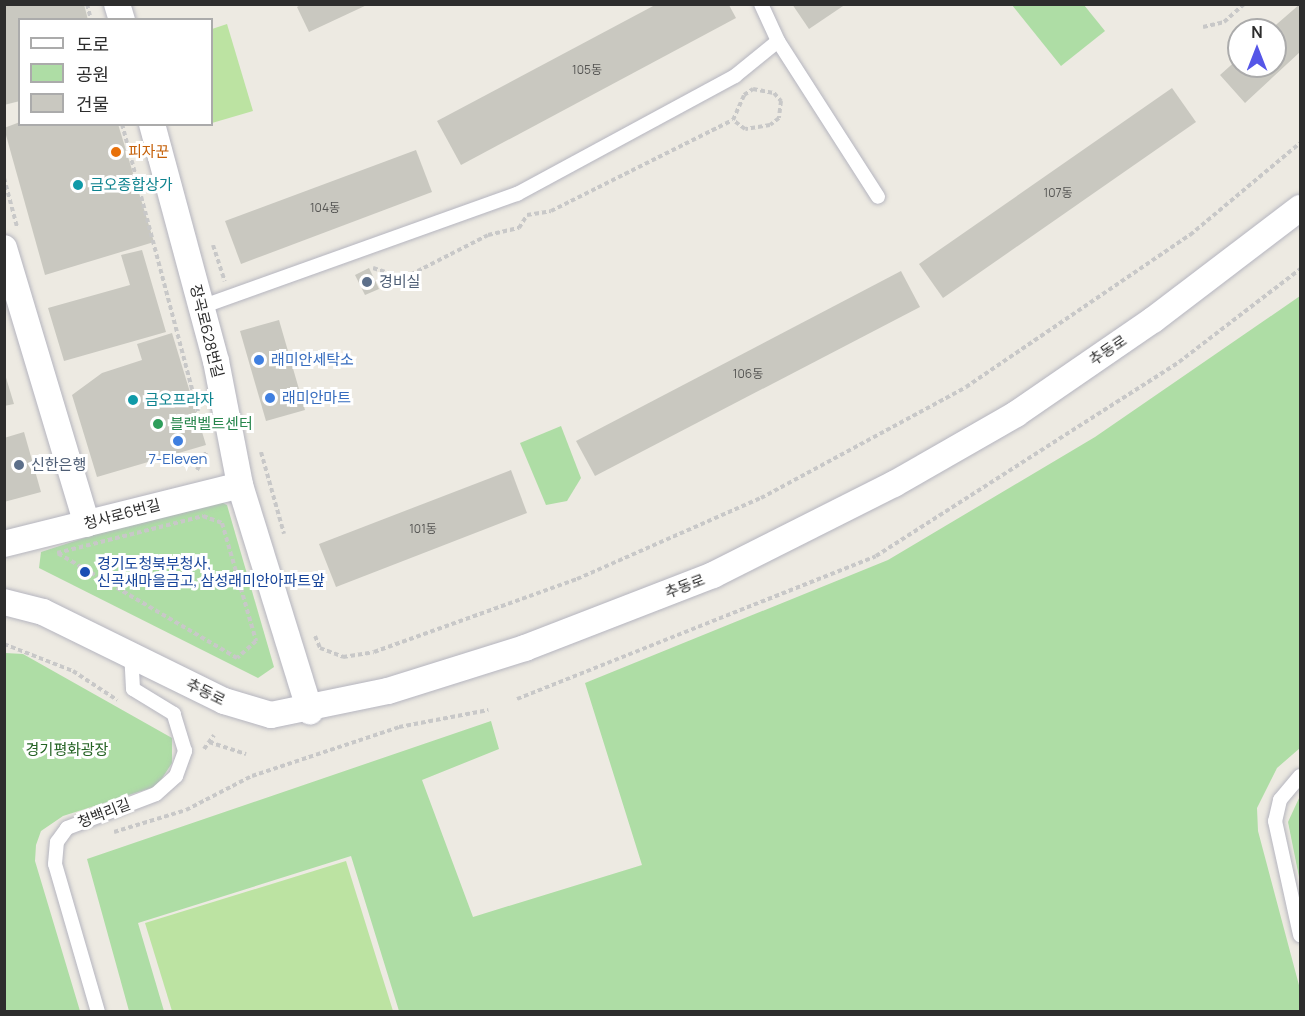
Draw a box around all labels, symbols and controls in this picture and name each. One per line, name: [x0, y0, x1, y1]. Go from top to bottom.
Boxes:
legend: [18, 18, 213, 126]
north arrow: [1227, 18, 1287, 78]
text: N: [1251, 21, 1263, 43]
text: 도로: [76, 32, 109, 56]
text: 공원: [76, 62, 109, 86]
house number: 105동: [572, 63, 602, 77]
text: 건물: [76, 92, 109, 116]
place label: 피자꾼: [128, 143, 169, 161]
marker: 피자꾼: [109, 145, 123, 159]
place label: 금오종합상가: [90, 176, 173, 194]
marker: 금오종합상가: [71, 178, 85, 192]
house number: 107동: [1043, 186, 1073, 200]
house number: 104동: [310, 201, 340, 215]
place label: 경비실: [379, 273, 420, 291]
marker: 경비실: [360, 275, 374, 289]
street label: 장곡로628번길: [187, 282, 227, 380]
street label: 추동로: [1086, 331, 1130, 369]
place label: 래미안세탁소: [271, 351, 354, 369]
marker: 래미안세탁소: [252, 353, 266, 367]
house number: 106동: [733, 367, 763, 381]
place label: 래미안마트: [282, 389, 351, 407]
place label: 금오프라자: [145, 391, 214, 409]
marker: 래미안마트: [263, 391, 277, 405]
marker: 금오프라자: [126, 393, 140, 407]
place label: 블랙벨트센터: [170, 415, 253, 433]
marker: 블랙벨트센터: [151, 417, 165, 431]
marker: 7-Eleven: [171, 434, 185, 448]
place label: 7-Eleven: [149, 450, 207, 468]
place label: 신한은행: [31, 456, 86, 474]
marker: 신한은행: [12, 458, 26, 472]
street label: 청사로6번길: [82, 495, 162, 533]
house number: 101동: [409, 522, 437, 536]
place label: 경기도청북부청사, 신곡새마을금고, 삼성래미안아파트앞: [97, 554, 325, 589]
marker: 경기도청북부청사, 신곡새마을금고, 삼성래미안아파트앞: [78, 565, 92, 579]
street label: 추동로: [662, 570, 708, 602]
street label: 추동로: [183, 675, 229, 709]
park label: 경기평화광장: [26, 741, 108, 759]
street label: 청백리길: [75, 795, 133, 831]

